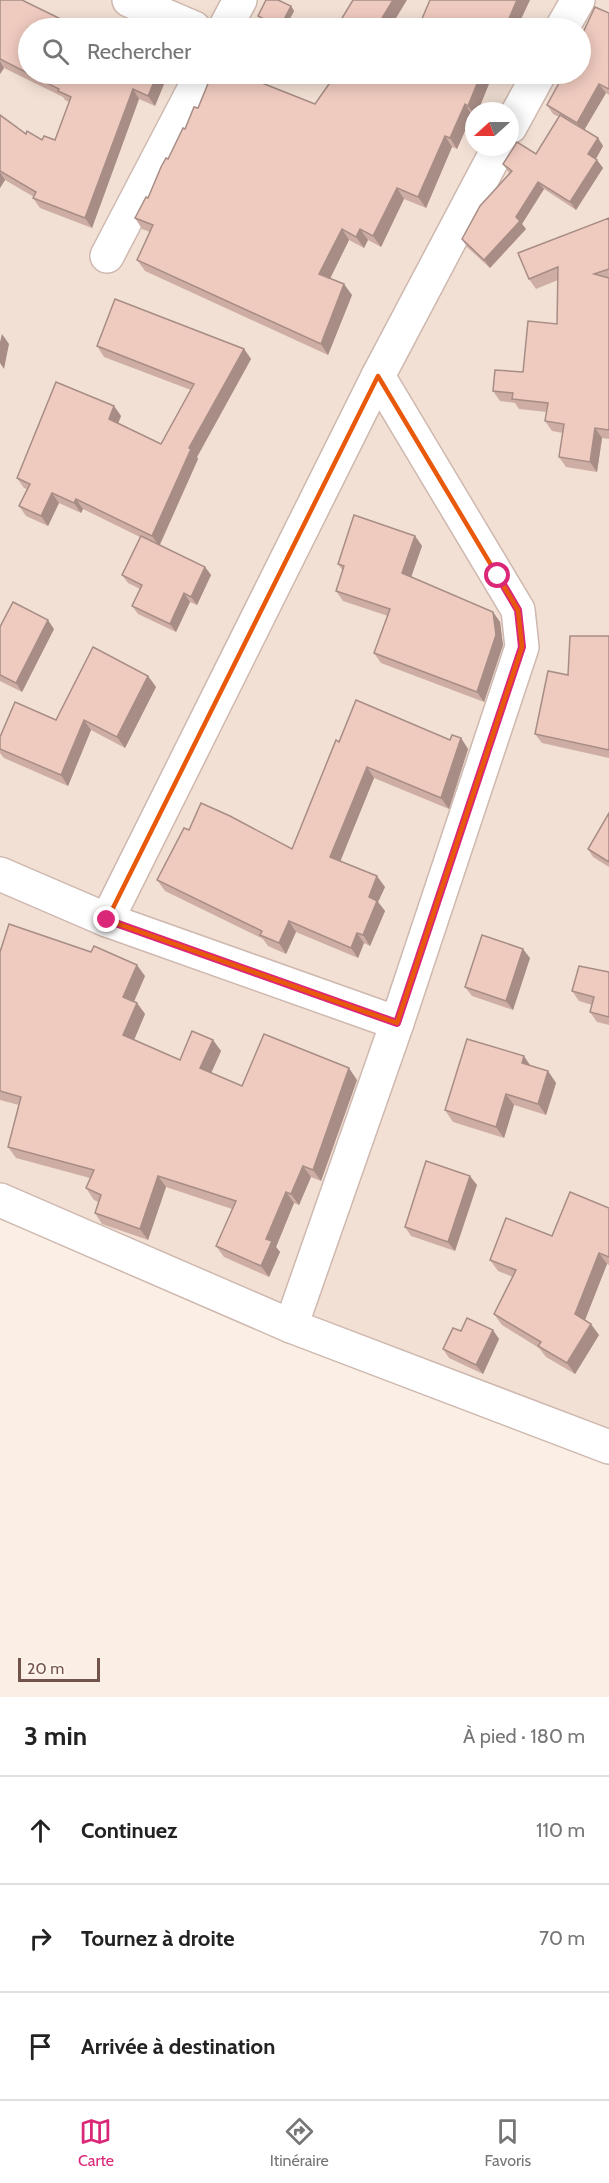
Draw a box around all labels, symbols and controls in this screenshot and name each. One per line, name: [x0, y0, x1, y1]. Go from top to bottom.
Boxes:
search box: [18, 18, 591, 84]
icon: search: [39, 35, 72, 68]
text: Rechercher: [87, 38, 191, 65]
north arrow: [465, 102, 519, 156]
route start: [484, 562, 510, 588]
route end: [93, 906, 119, 932]
scale bar: [18, 1655, 100, 1682]
text: 20 m: [27, 1659, 64, 1678]
text: 3 min: [24, 1720, 87, 1752]
text: À pied · 180 m: [463, 1724, 585, 1748]
icon: ahead: [24, 1814, 57, 1847]
text: Continuez: [81, 1817, 178, 1844]
text: 110 m: [536, 1818, 585, 1842]
icon: right: [24, 1922, 57, 1955]
text: Tournez à droite: [81, 1925, 235, 1952]
text: 70 m: [539, 1926, 585, 1950]
icon: arrive: [24, 2030, 57, 2063]
text: Arrivée à destination: [81, 2033, 275, 2060]
tab: Carte: [78, 2115, 114, 2170]
tab: Itinéraire: [270, 2115, 329, 2170]
tab: Favoris: [485, 2115, 531, 2170]

